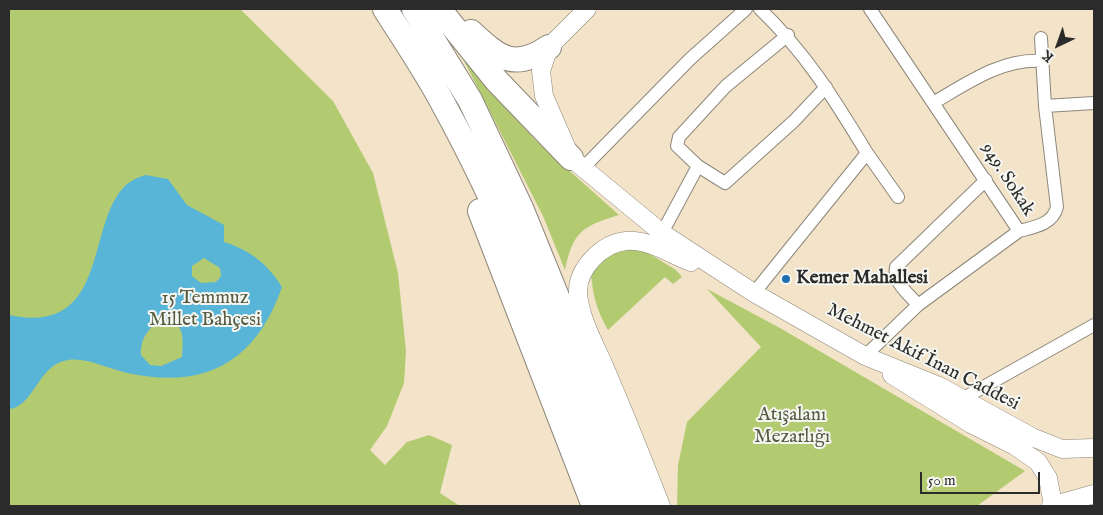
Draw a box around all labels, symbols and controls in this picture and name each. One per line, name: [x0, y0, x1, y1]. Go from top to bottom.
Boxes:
north arrow: [1033, 20, 1083, 70]
text: K: [1038, 46, 1058, 66]
street label: 949. Sokak: [975, 139, 1039, 221]
place label: Kemer Mahallesi: [796, 268, 928, 290]
marker: Kemer Mahallesi: [780, 273, 792, 285]
park label: 15 Temmuz Millet Bahçesi: [149, 288, 261, 332]
street label: Mehmet Akif İnan Caddesi: [823, 299, 1023, 417]
park label: Atışalanı Mezarlığı: [754, 405, 830, 449]
scale bar: [923, 462, 1043, 494]
text: 50 m: [928, 471, 956, 490]

